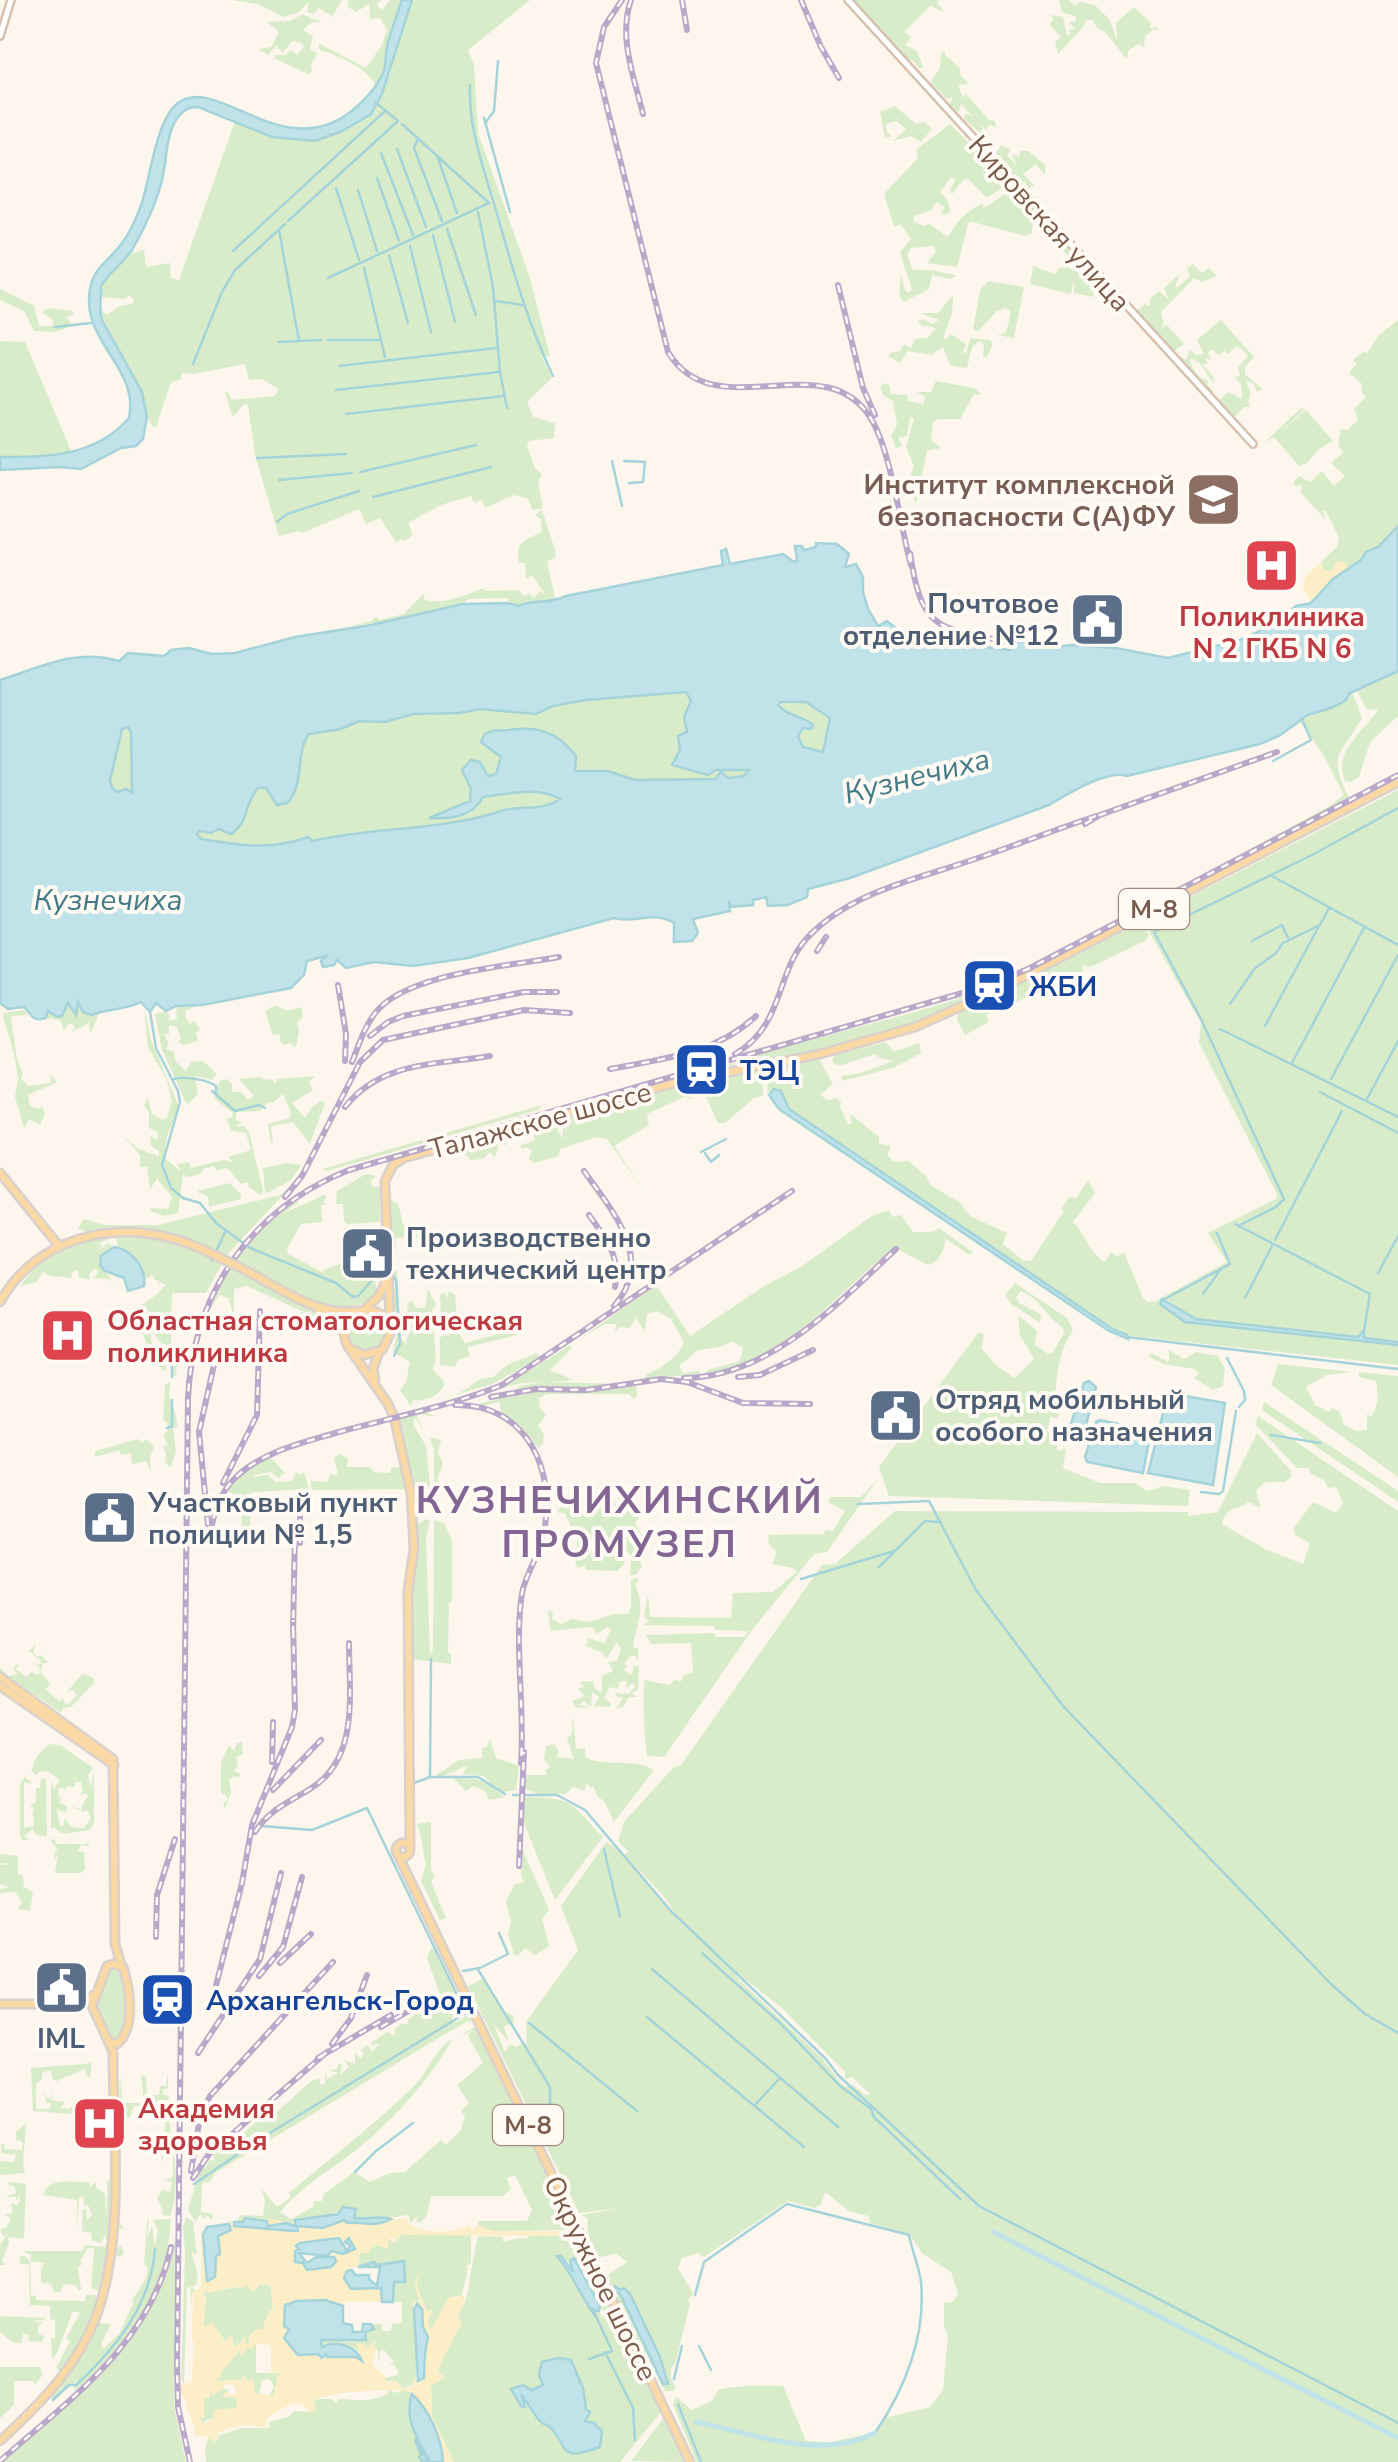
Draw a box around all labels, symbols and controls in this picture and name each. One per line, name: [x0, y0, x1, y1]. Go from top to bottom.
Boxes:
street label: Кировская улица: [960, 127, 1139, 320]
place label: Институт комплексной безопасности С(А)ФУ: [863, 466, 1176, 536]
school or university icon: Институт комплексной безопасности С(А)ФУ: [1184, 470, 1244, 530]
hospital icon: Поликлиника N 2 ГКБ N 6: [1242, 535, 1302, 595]
place label: Почтовое отделение №12: [843, 585, 1059, 655]
public building icon: Почтовое отделение №12: [1068, 589, 1128, 649]
place label: Поликлиника N 2 ГКБ N 6: [1179, 598, 1365, 668]
water label: Кузнечиха: [840, 739, 994, 814]
water label: Кузнечиха: [33, 880, 183, 921]
road number: М-8: [1119, 889, 1189, 929]
station icon: ЖБИ: [960, 956, 1020, 1016]
place label: ЖБИ: [1029, 968, 1097, 1006]
station icon: ТЭЦ: [671, 1040, 731, 1100]
place label: ТЭЦ: [740, 1052, 799, 1090]
street label: Талажское шоссе: [425, 1073, 656, 1169]
place label: Производственно технический центр: [406, 1219, 667, 1289]
public building icon: Производственно технический центр: [337, 1223, 397, 1283]
place label: Областная стоматологическая поликлиника: [107, 1302, 523, 1372]
hospital icon: Областная стоматологическая поликлиника: [38, 1306, 98, 1366]
place label: Отряд мобильный особого назначения: [935, 1381, 1213, 1451]
public building icon: Отряд мобильный особого назначения: [866, 1385, 926, 1445]
district label: КУЗНЕЧИХИНСКИЙ ПРОМУЗЕЛ: [416, 1475, 824, 1570]
place label: Участковый пункт полиции № 1,5: [147, 1484, 398, 1554]
public building icon: Участковый пункт полиции № 1,5: [79, 1488, 139, 1548]
public building icon: IML: [31, 1957, 91, 2017]
station icon: Архангельск-Город: [137, 1970, 197, 2030]
place label: Архангельск-Город: [206, 1982, 474, 2020]
place label: IML: [37, 2020, 85, 2058]
place label: Академия здоровья: [138, 2090, 275, 2160]
hospital icon: Академия здоровья: [69, 2094, 129, 2154]
road number: М-8: [493, 2105, 563, 2145]
street label: Окружное шоссе: [534, 2170, 666, 2387]

